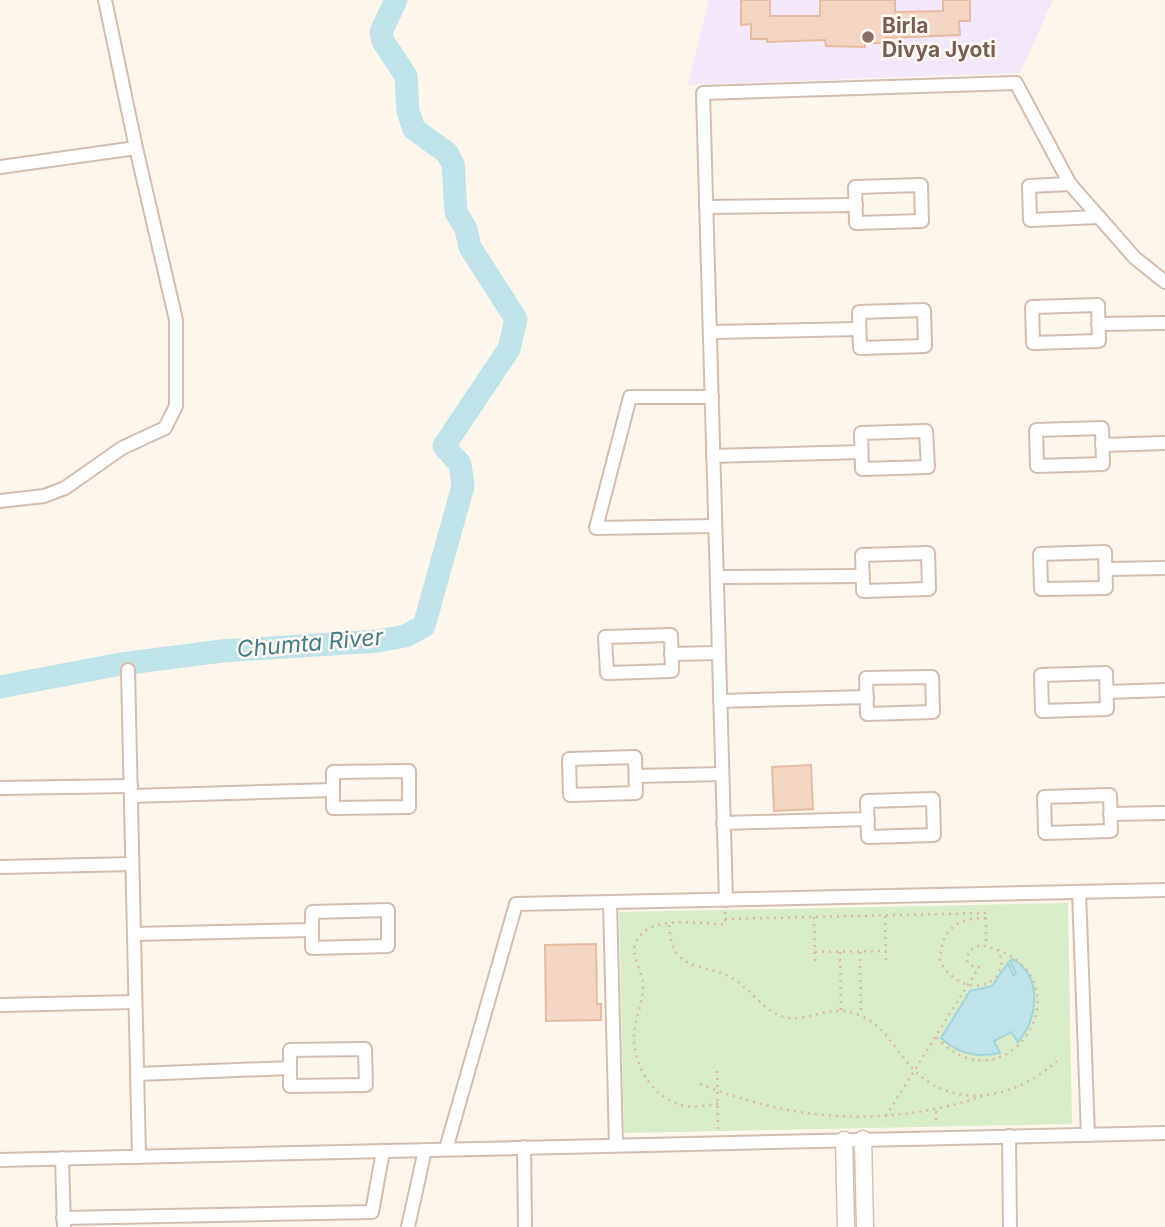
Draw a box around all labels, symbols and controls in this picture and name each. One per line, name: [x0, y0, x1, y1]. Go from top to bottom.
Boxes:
place label: Birla Divya Jyoti: [882, 13, 996, 62]
marker: Birla Divya Jyoti: [860, 29, 876, 45]
water label: Chumta River: [236, 623, 386, 663]

